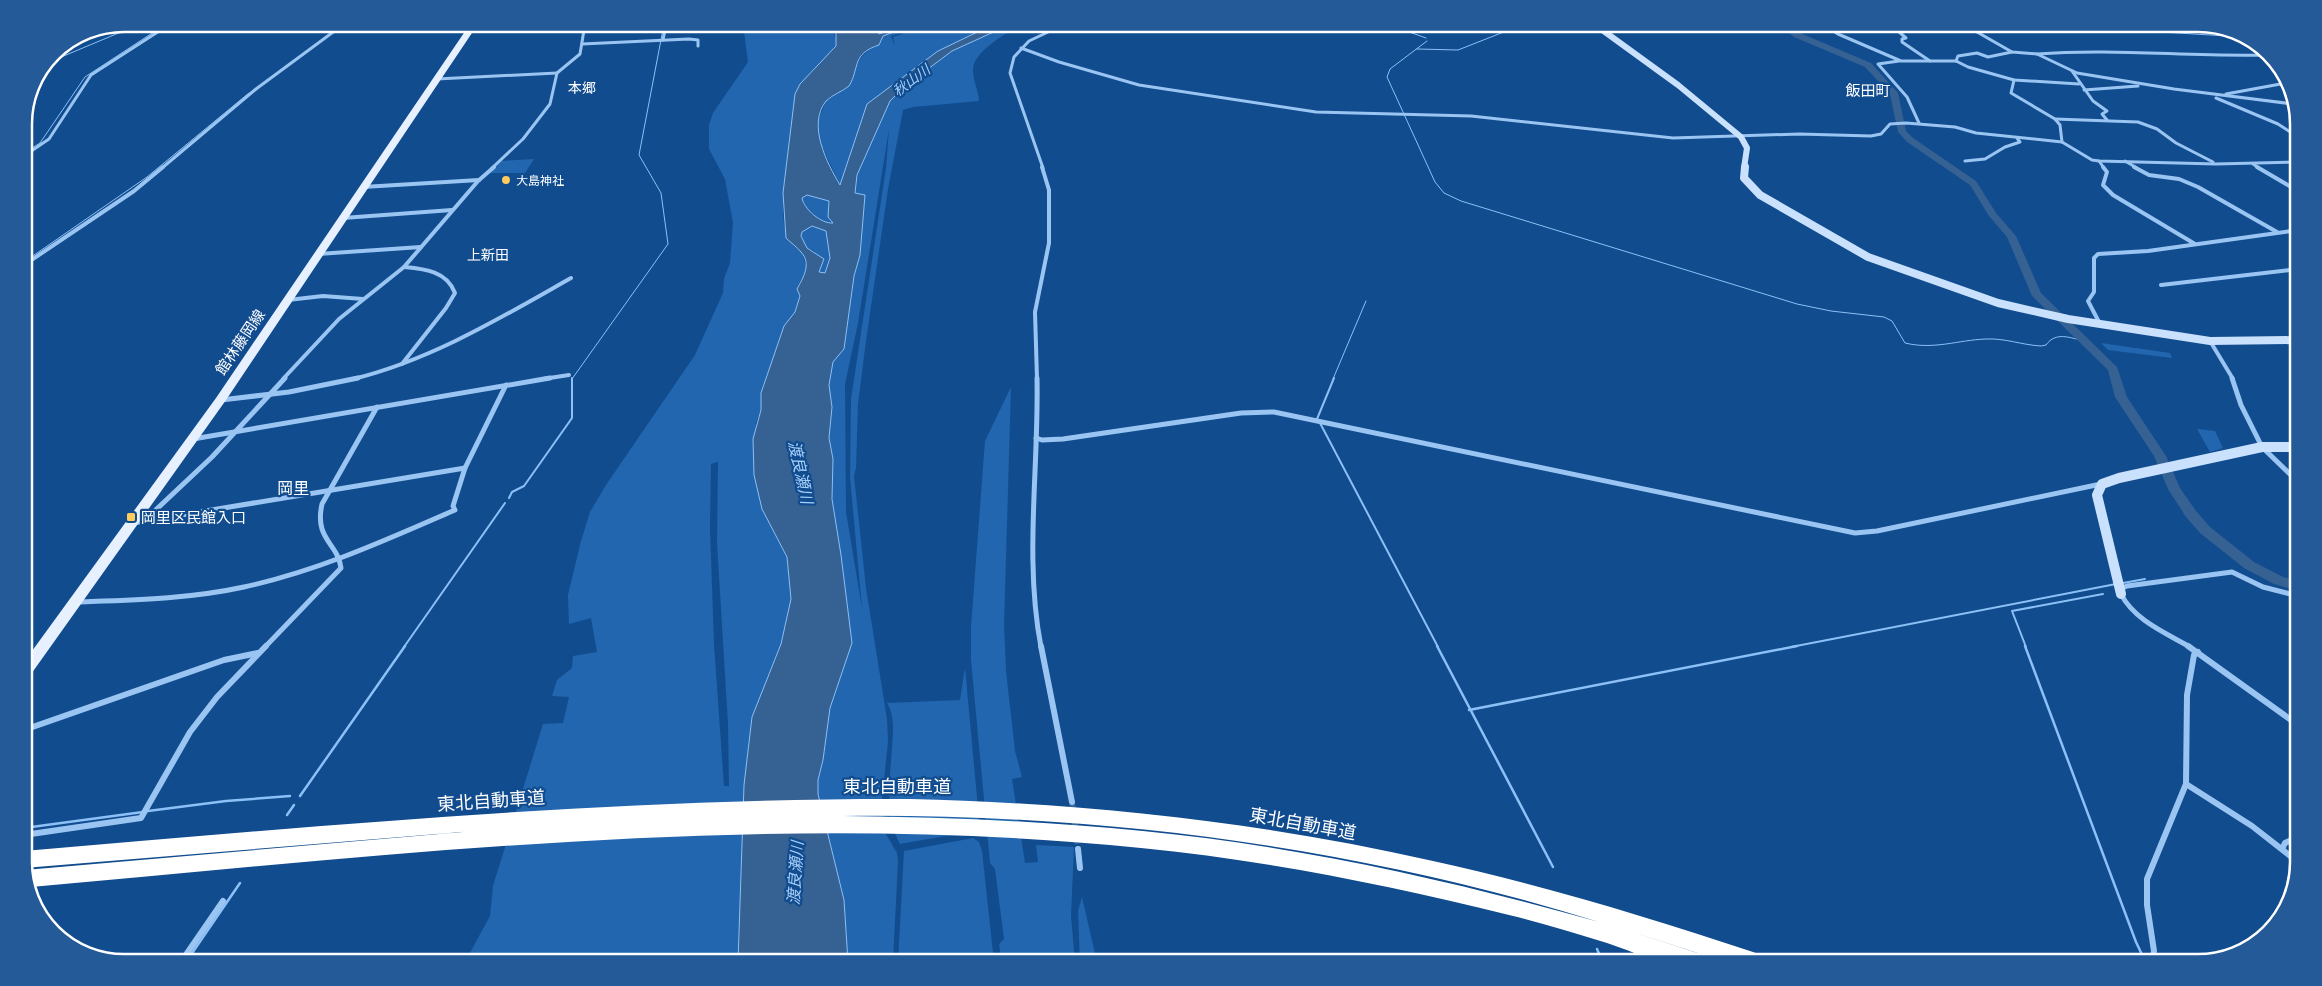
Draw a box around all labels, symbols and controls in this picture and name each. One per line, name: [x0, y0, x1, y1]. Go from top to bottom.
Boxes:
water label: 秋山川: [889, 59, 935, 100]
district label: 本郷: [568, 78, 596, 97]
district label: 飯田町: [1845, 80, 1891, 101]
place label: 大島神社: [516, 172, 564, 189]
marker: 大島神社: [500, 174, 512, 186]
district label: 上新田: [467, 245, 509, 264]
street label: 館林藤岡線: [210, 305, 270, 379]
water label: 渡良瀬川: [784, 438, 819, 508]
district label: 岡里: [277, 477, 309, 499]
place label: 岡里区民館入口: [141, 507, 246, 528]
marker: 岡里区民館入口: [125, 511, 137, 523]
street label: 東北自動車道: [843, 774, 951, 798]
street label: 東北自動車道: [436, 784, 546, 816]
street label: 東北自動車道: [1248, 802, 1358, 844]
water label: 渡良瀬川: [782, 838, 808, 906]

